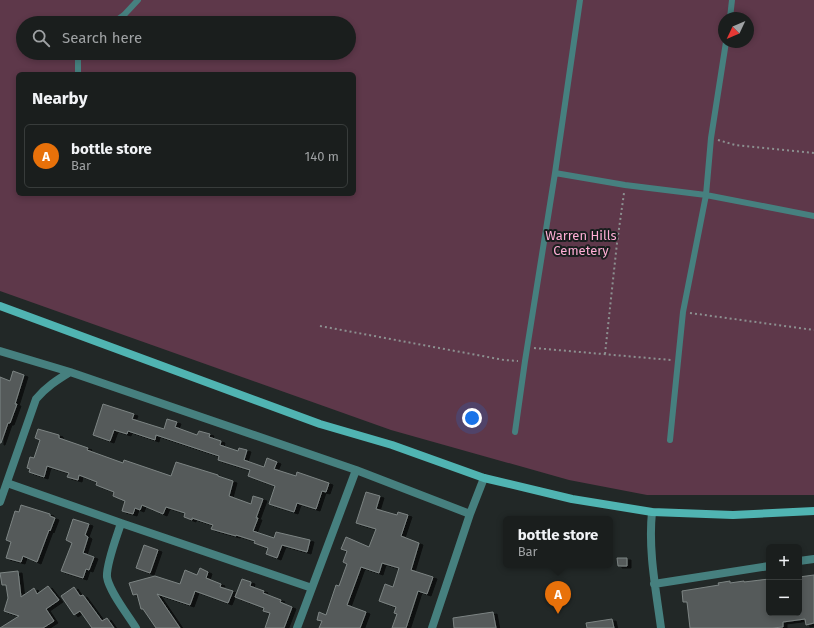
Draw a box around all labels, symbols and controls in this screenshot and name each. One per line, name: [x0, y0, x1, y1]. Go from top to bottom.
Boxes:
north arrow: [718, 12, 754, 48]
search box: [16, 16, 356, 60]
icon: search: [30, 27, 52, 49]
text: Search here: [62, 29, 142, 47]
text: Nearby: [32, 88, 87, 109]
text: bottle store: [71, 140, 152, 158]
text: A: [42, 149, 50, 164]
text: 140 m: [305, 149, 339, 164]
text: Bar: [71, 158, 91, 173]
park label: Warren Hills Cemetery: [545, 228, 617, 258]
your location: [462, 408, 482, 428]
popup: [503, 516, 613, 568]
text: bottle store: [518, 526, 598, 544]
text: Bar: [518, 544, 538, 559]
map controls: [766, 544, 802, 616]
button: +: [766, 544, 802, 580]
button: −: [766, 580, 802, 616]
pin: A: [545, 581, 571, 614]

